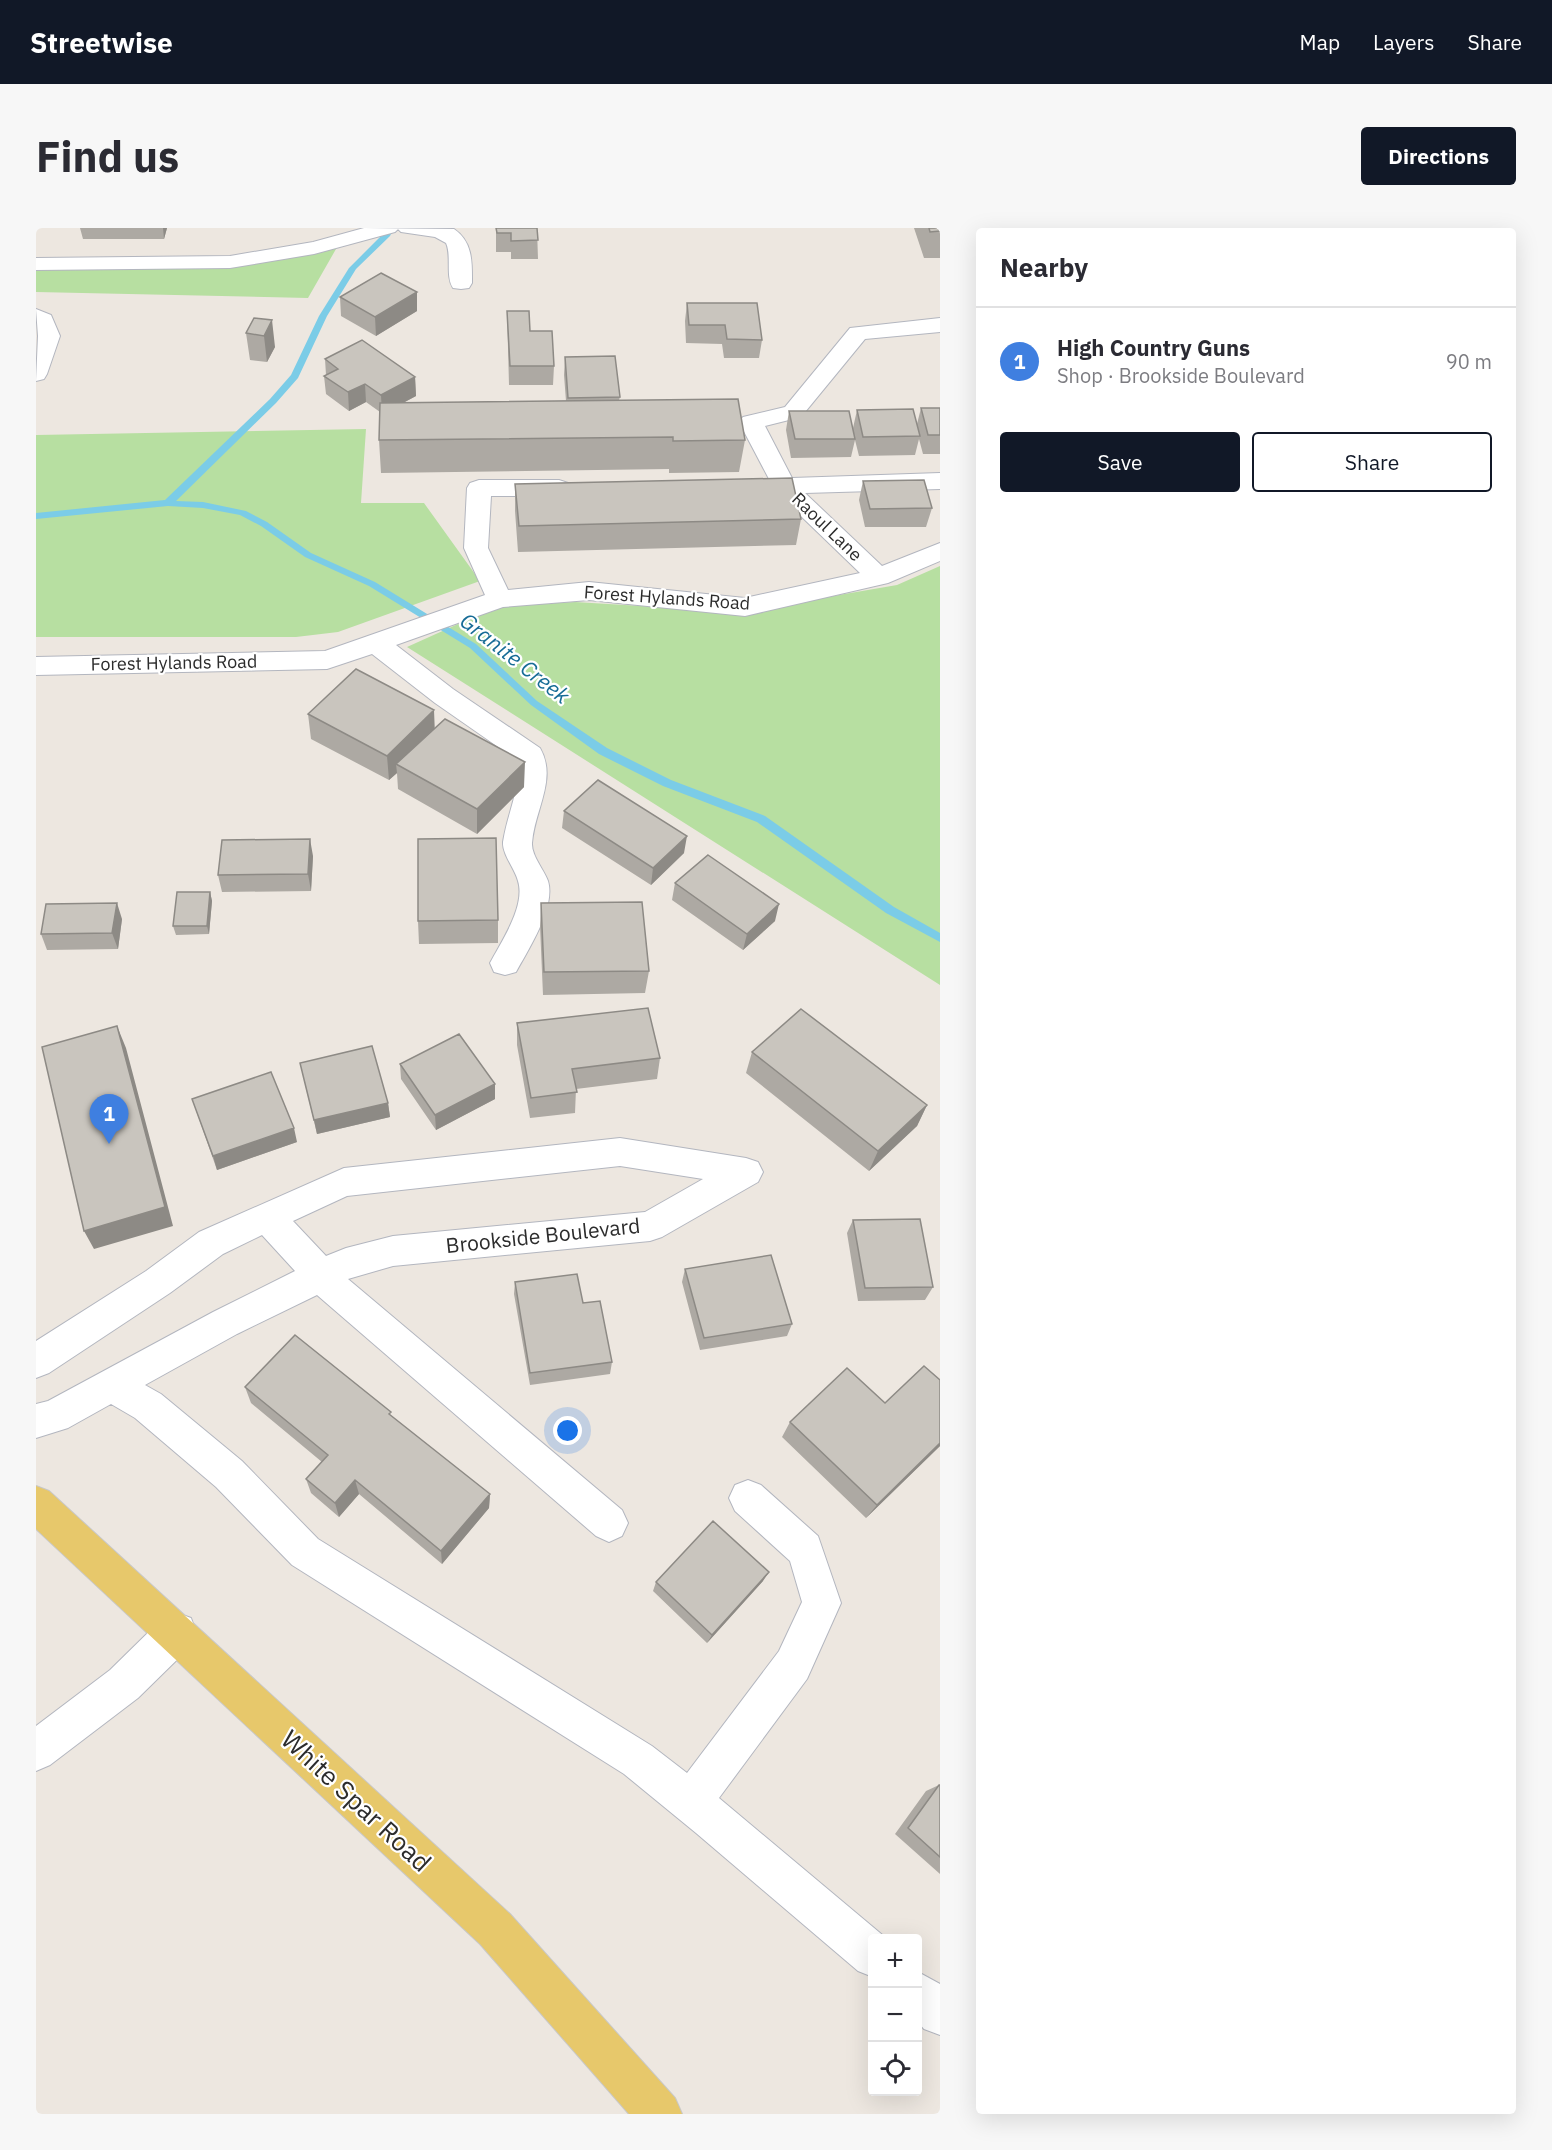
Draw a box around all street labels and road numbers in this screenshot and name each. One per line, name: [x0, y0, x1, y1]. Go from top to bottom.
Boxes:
street label: Raoul Lane: [787, 487, 867, 566]
street label: Forest Hylands Road: [583, 580, 751, 615]
street label: Forest Hylands Road: [91, 650, 257, 675]
street label: Brookside Boulevard: [444, 1211, 642, 1259]
street label: White Spar Road: [274, 1722, 439, 1879]

